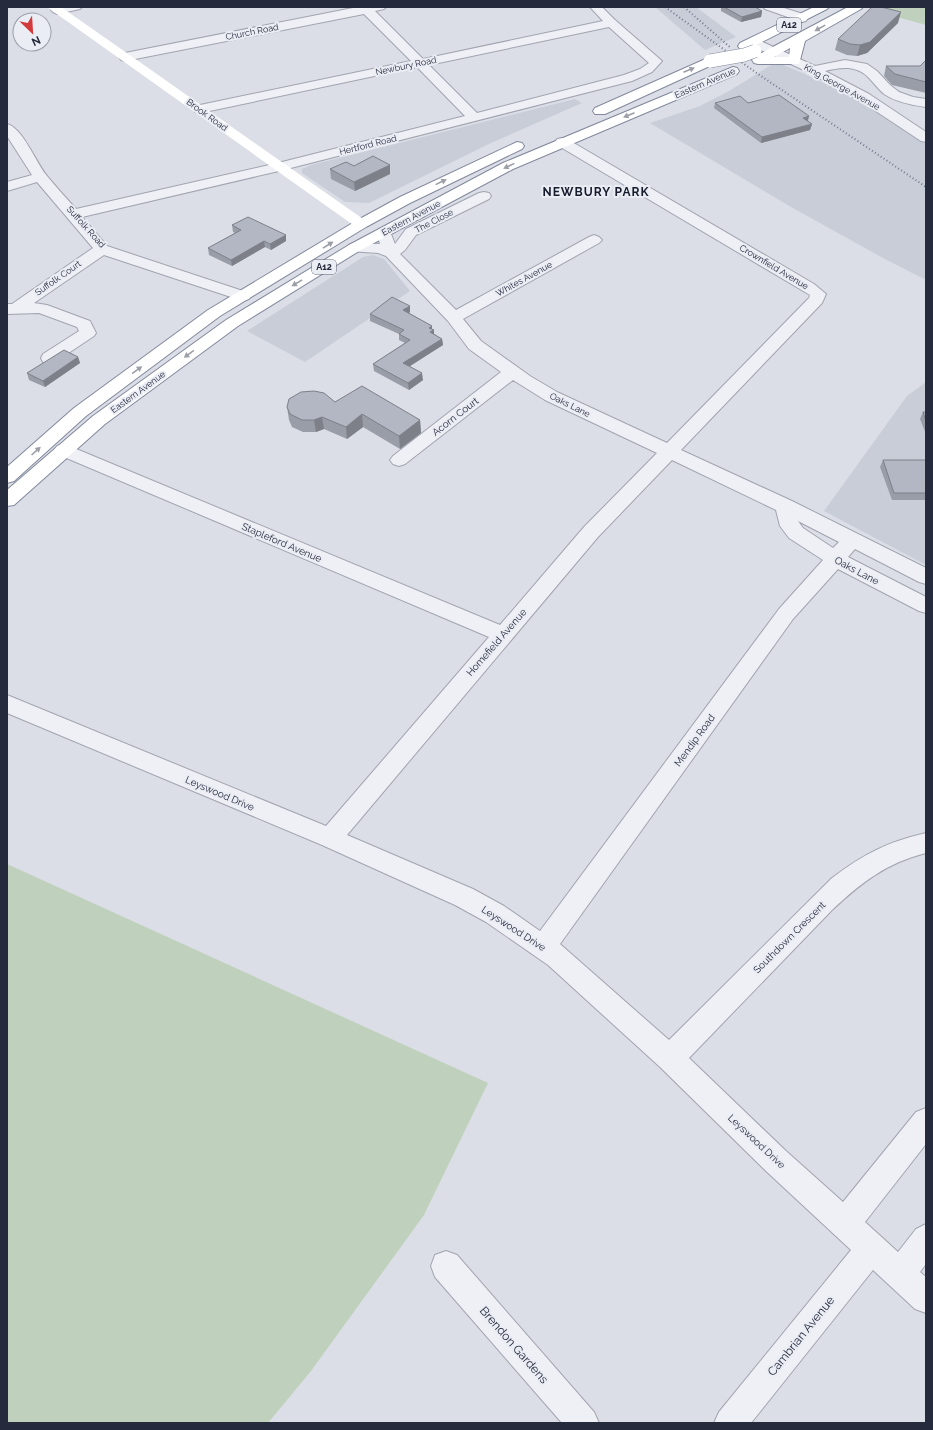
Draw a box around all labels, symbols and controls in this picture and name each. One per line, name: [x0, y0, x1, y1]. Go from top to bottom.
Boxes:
north arrow: [12, 12, 52, 52]
road number: A12: [777, 18, 801, 32]
street label: Church Road: [225, 22, 280, 42]
one-way arrow: [814, 24, 826, 31]
text: N: [29, 33, 43, 48]
street label: Newbury Road: [375, 55, 438, 77]
street label: King George Avenue: [802, 62, 882, 112]
street label: Eastern Avenue: [673, 65, 737, 100]
one-way arrow: [684, 67, 695, 73]
street label: Brook Road: [184, 97, 230, 133]
one-way arrow: [623, 112, 634, 118]
street label: Hertford Road: [338, 133, 398, 157]
one-way arrow: [503, 163, 515, 169]
one-way arrow: [436, 179, 447, 185]
district label: NEWBURY PARK: [543, 185, 650, 199]
street label: Eastern Avenue: [380, 198, 443, 238]
street label: Suffolk Road: [65, 204, 108, 250]
street label: The Close: [413, 207, 456, 235]
one-way arrow: [322, 241, 333, 248]
street label: Crownfield Avenue: [738, 243, 811, 292]
street label: Suffolk Court: [33, 258, 83, 298]
street label: Whites Avenue: [494, 259, 555, 299]
road number: A12: [312, 260, 336, 274]
one-way arrow: [291, 279, 303, 286]
one-way arrow: [183, 350, 194, 359]
one-way arrow: [132, 366, 143, 374]
street label: Eastern Avenue: [109, 368, 168, 415]
street label: Oaks Lane: [548, 391, 592, 419]
street label: Acorn Court: [430, 395, 481, 438]
one-way arrow: [31, 447, 41, 456]
street label: Stapleford Avenue: [240, 521, 323, 564]
street label: Oaks Lane: [833, 554, 881, 587]
street label: Homefield Avenue: [464, 606, 529, 678]
street label: Mendip Road: [672, 712, 717, 768]
street label: Leyswood Drive: [184, 774, 256, 813]
street label: Southdown Crescent: [751, 899, 828, 976]
street label: Leyswood Drive: [480, 904, 548, 953]
street label: Leyswood Drive: [726, 1112, 788, 1171]
street label: Cambrian Avenue: [765, 1293, 837, 1379]
street label: Brendon Gardens: [477, 1304, 551, 1386]

